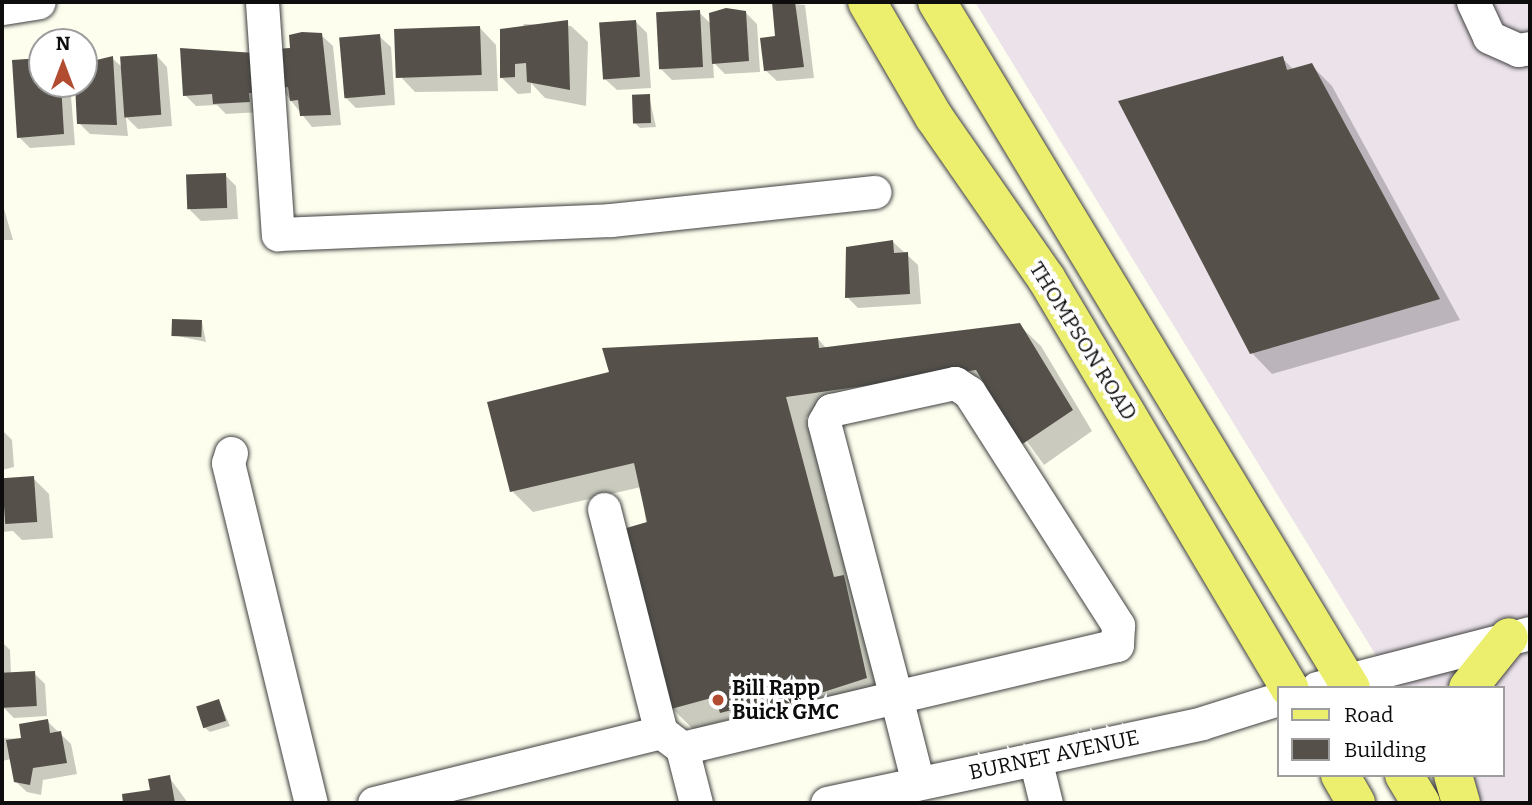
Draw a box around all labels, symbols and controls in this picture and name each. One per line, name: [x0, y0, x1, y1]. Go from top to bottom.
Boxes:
north arrow: [28, 28, 98, 98]
text: N: [56, 32, 70, 55]
street label: THOMPSON ROAD: [1024, 257, 1142, 425]
place label: Bill Rapp Buick GMC: [732, 675, 839, 725]
legend: [1276, 686, 1504, 777]
marker: Bill Rapp Buick GMC: [710, 692, 726, 708]
text: Road: [1344, 702, 1393, 728]
street label: BURNET AVENUE: [967, 725, 1141, 785]
text: Building: [1344, 737, 1426, 763]

